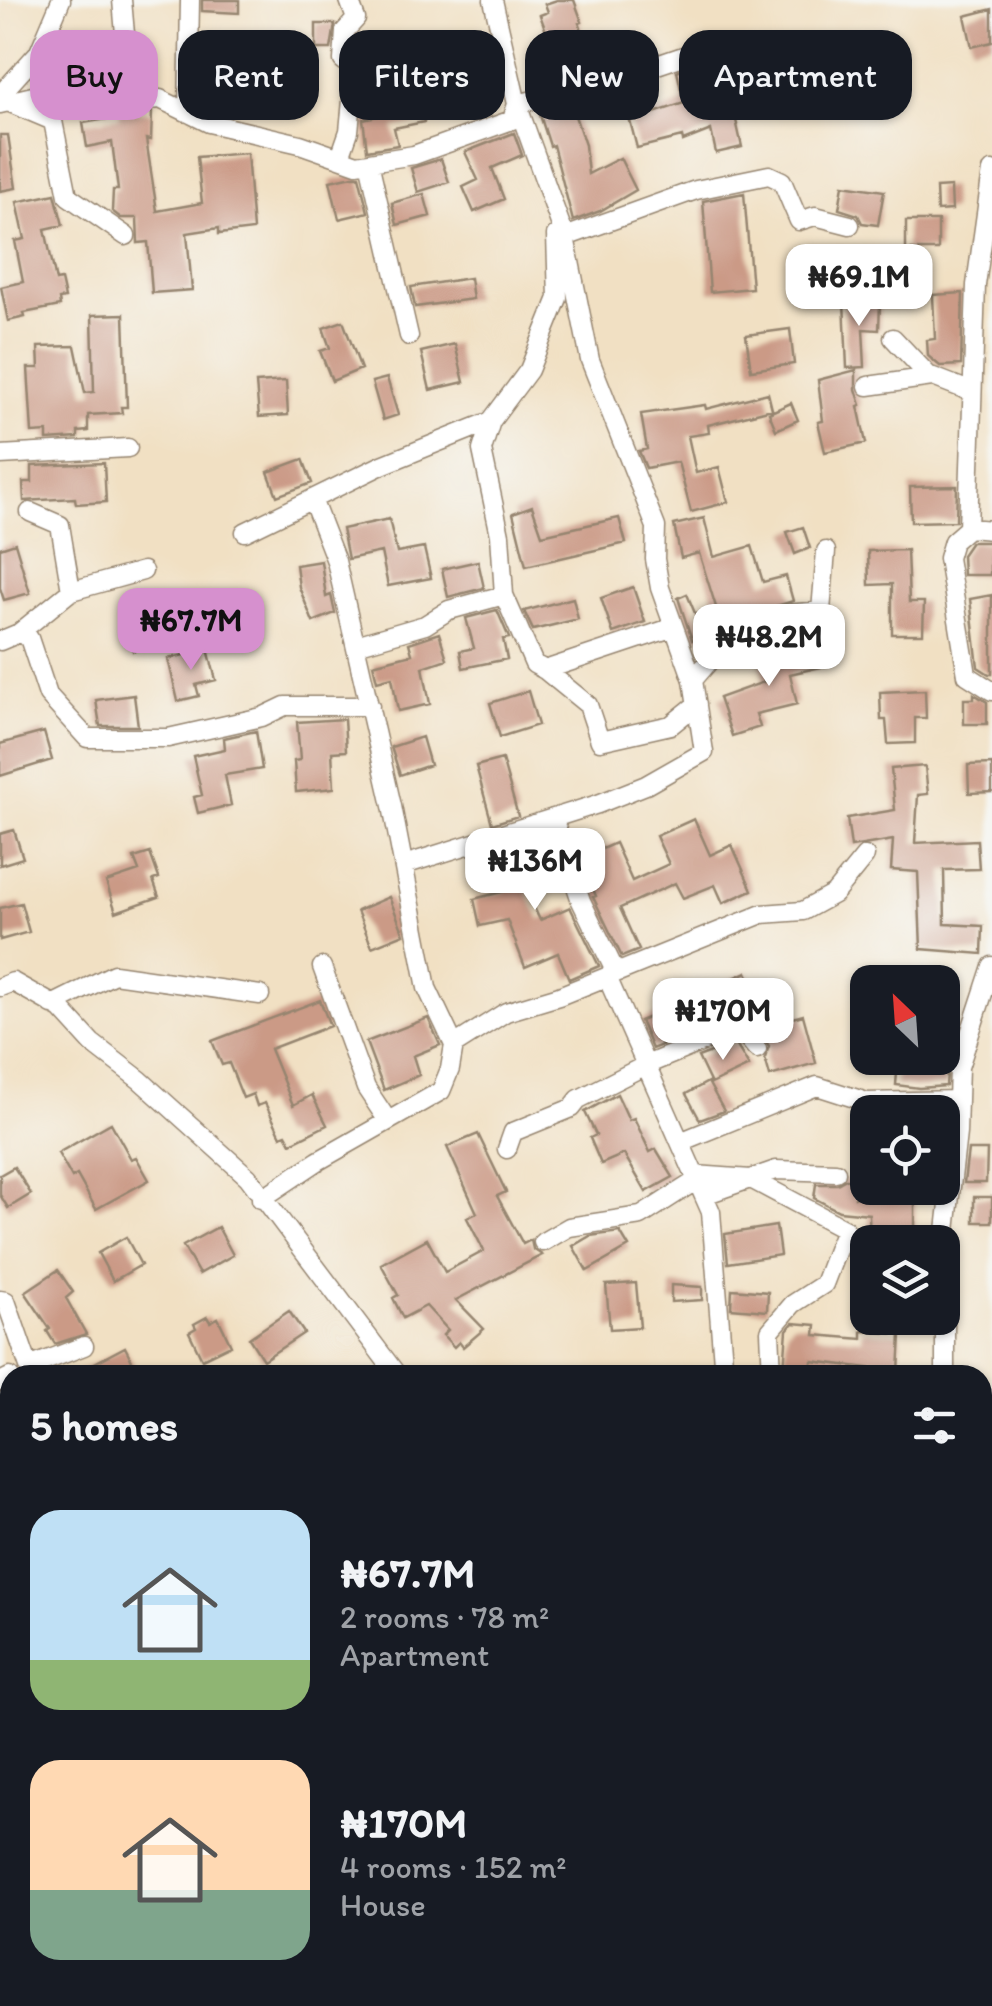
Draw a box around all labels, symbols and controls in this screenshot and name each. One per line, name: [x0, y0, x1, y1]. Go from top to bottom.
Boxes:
chip: Buy: [30, 30, 158, 120]
chip: Rent: [178, 30, 319, 120]
chip: Filters: [339, 30, 505, 120]
chip: New: [525, 30, 659, 120]
chip: Apartment: [679, 30, 912, 120]
pin: ₦69.1M: [778, 244, 940, 329]
text: ₦69.1M: [808, 257, 910, 295]
pin: ₦67.7M: [110, 588, 272, 673]
text: ₦67.7M: [139, 601, 243, 639]
pin: ₦48.2M: [688, 604, 850, 689]
text: ₦48.2M: [715, 617, 823, 655]
pin: ₦136M: [465, 828, 605, 913]
text: ₦136M: [487, 841, 583, 879]
north arrow: [850, 965, 960, 1075]
map controls: [850, 965, 960, 1335]
pin: ₦170M: [653, 978, 793, 1063]
text: ₦170M: [675, 991, 771, 1029]
button: locate: [850, 1095, 960, 1205]
button: layers: [850, 1225, 960, 1335]
icon: filters: [907, 1398, 962, 1453]
text: 5 homes: [30, 1400, 178, 1451]
text: ₦67.7M: [340, 1547, 475, 1598]
icon: home: [110, 1550, 230, 1670]
text: 2 rooms · 78 m²: [340, 1598, 549, 1636]
text: Apartment: [340, 1636, 489, 1674]
text: ₦170M: [340, 1797, 467, 1848]
icon: home: [110, 1800, 230, 1920]
text: 4 rooms · 152 m²: [340, 1848, 567, 1886]
text: House: [340, 1886, 426, 1924]

